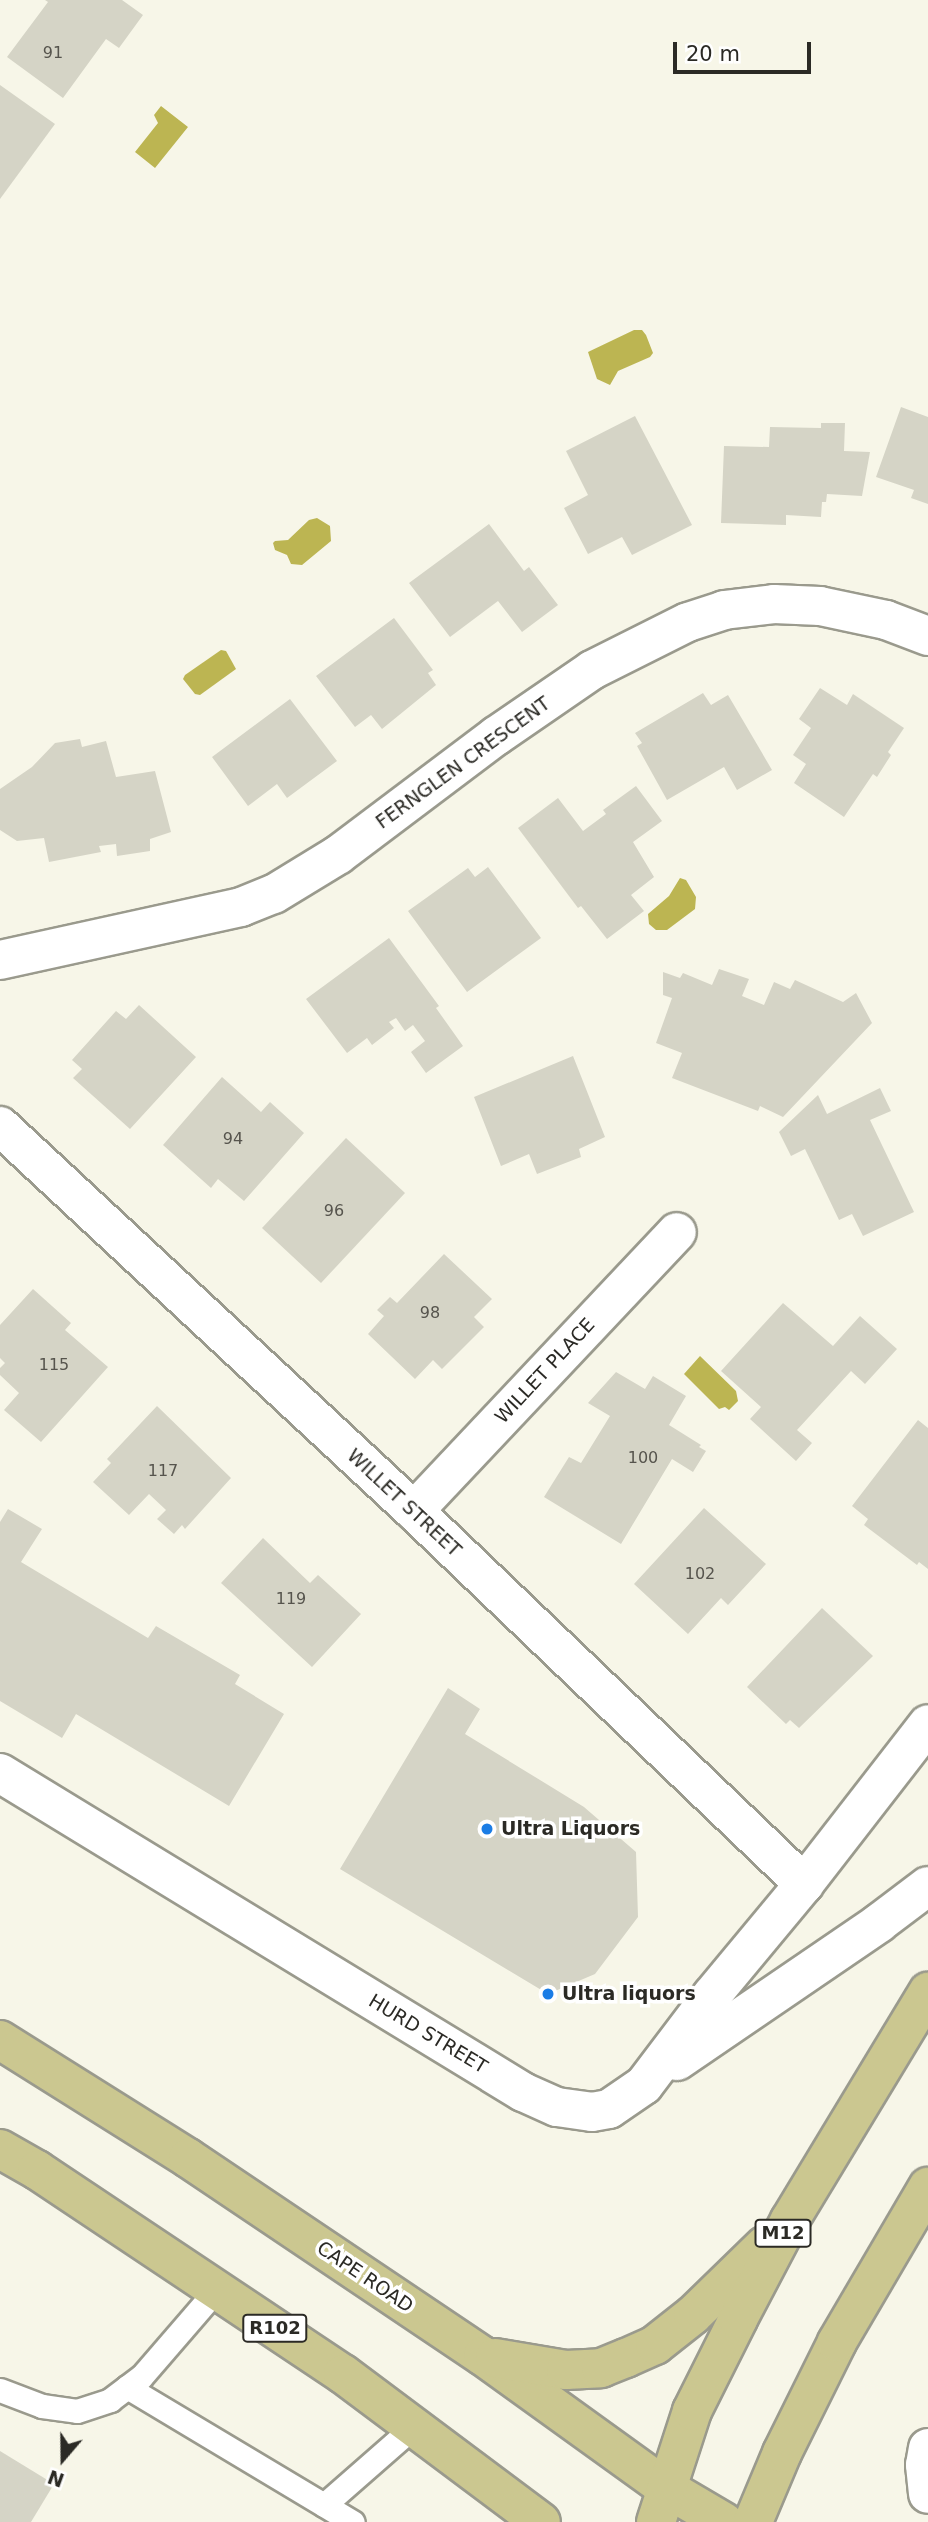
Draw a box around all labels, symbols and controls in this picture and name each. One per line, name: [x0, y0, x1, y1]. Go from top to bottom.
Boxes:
scale bar: [676, 28, 814, 72]
text: 20 m: [686, 42, 740, 66]
house number: 91: [43, 43, 63, 63]
street label: FERNGLEN CRESCENT: [372, 692, 554, 834]
house number: 94: [223, 1129, 243, 1149]
house number: 96: [324, 1201, 344, 1221]
house number: 98: [420, 1303, 440, 1323]
street label: WILLET PLACE: [490, 1314, 600, 1428]
house number: 115: [39, 1355, 69, 1375]
street label: WILLET STREET: [342, 1444, 466, 1562]
house number: 100: [628, 1448, 658, 1468]
house number: 117: [148, 1461, 178, 1481]
house number: 102: [685, 1564, 715, 1584]
house number: 119: [276, 1589, 306, 1609]
place label: Ultra Liquors: [501, 1818, 640, 1840]
marker: Ultra Liquors: [479, 1821, 495, 1837]
place label: Ultra liquors: [562, 1983, 696, 2005]
marker: Ultra liquors: [540, 1986, 556, 2002]
street label: HURD STREET: [364, 1990, 492, 2078]
road number: M12: [753, 2218, 813, 2248]
street label: CAPE ROAD: [313, 2236, 417, 2318]
road number: R102: [242, 2314, 308, 2342]
north arrow: [28, 2424, 98, 2494]
text: N: [45, 2466, 67, 2492]

